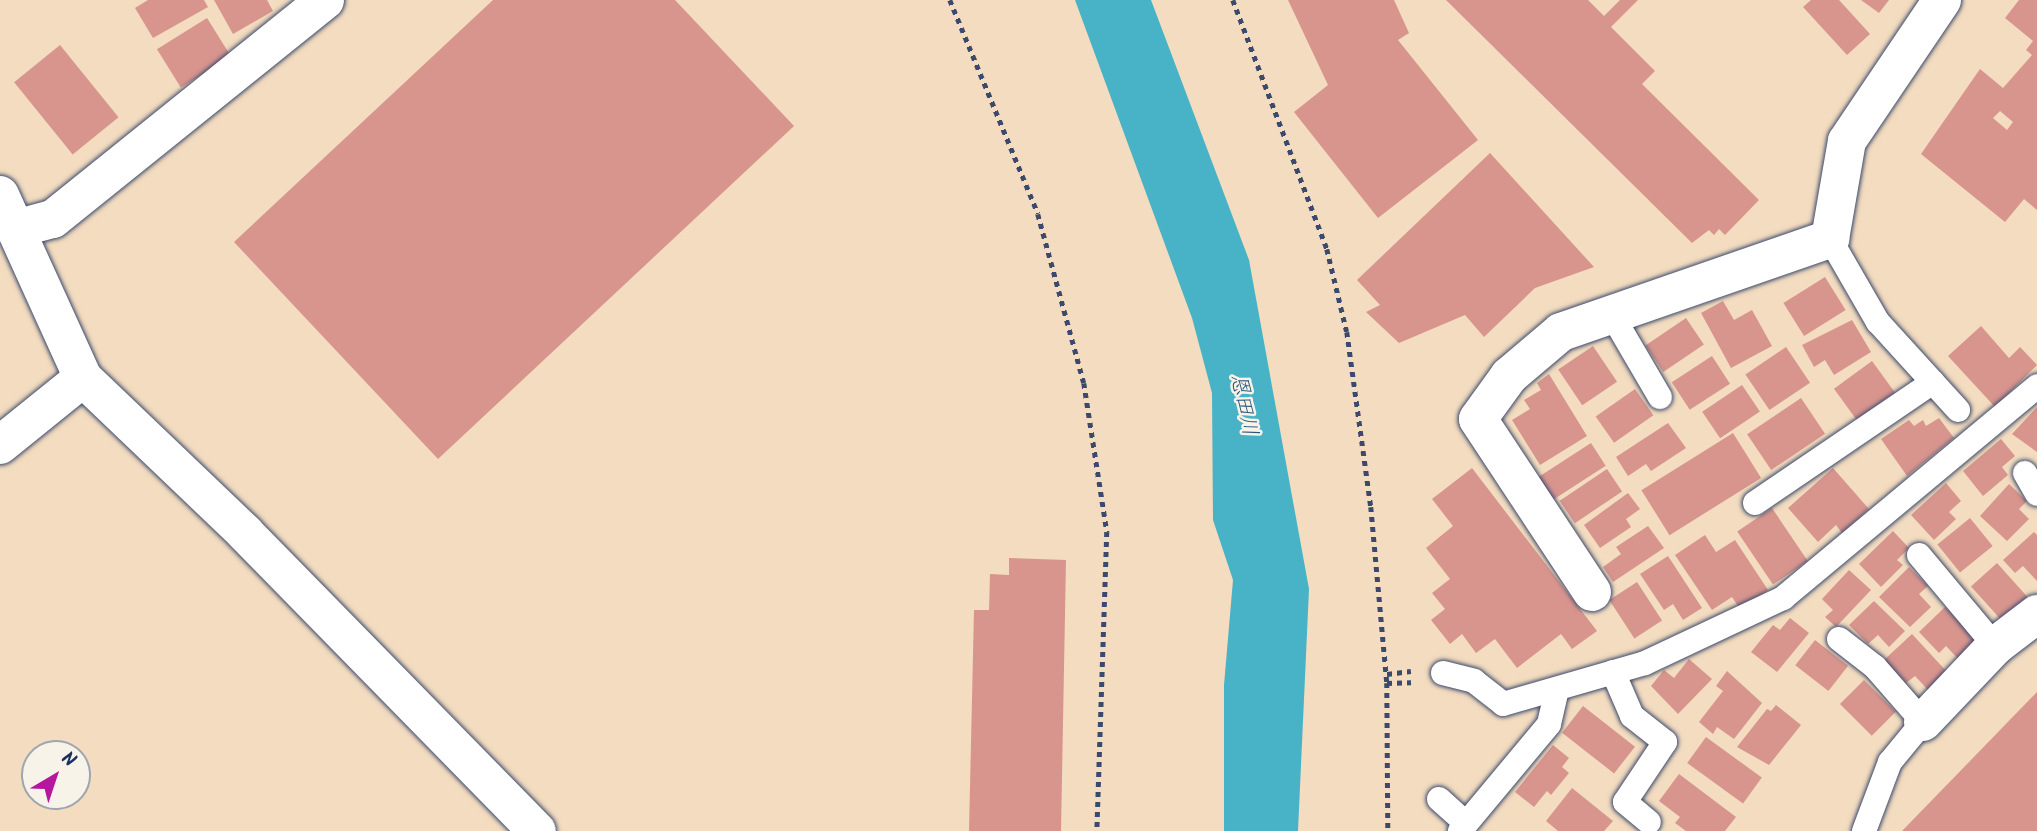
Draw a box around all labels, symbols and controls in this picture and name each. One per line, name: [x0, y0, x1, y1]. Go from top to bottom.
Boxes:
water label: 恩田川: [1224, 372, 1262, 438]
north arrow: [21, 740, 91, 810]
text: N: [54, 745, 82, 776]

